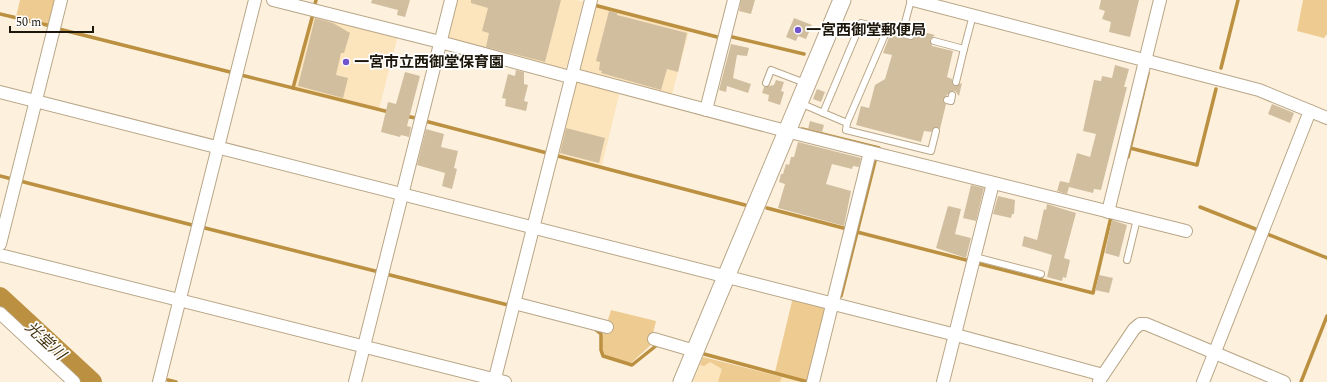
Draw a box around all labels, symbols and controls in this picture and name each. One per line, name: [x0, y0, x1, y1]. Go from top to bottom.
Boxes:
scale bar: [10, 8, 93, 34]
text: 50 m: [16, 13, 41, 32]
place label: 一宮西御堂郵便局: [806, 19, 926, 42]
marker: 一宮西御堂郵便局: [793, 25, 803, 35]
place label: 一宮市立西御堂保育園: [354, 51, 504, 74]
marker: 一宮市立西御堂保育園: [341, 57, 351, 67]
water label: 光堂川: [20, 316, 73, 367]

